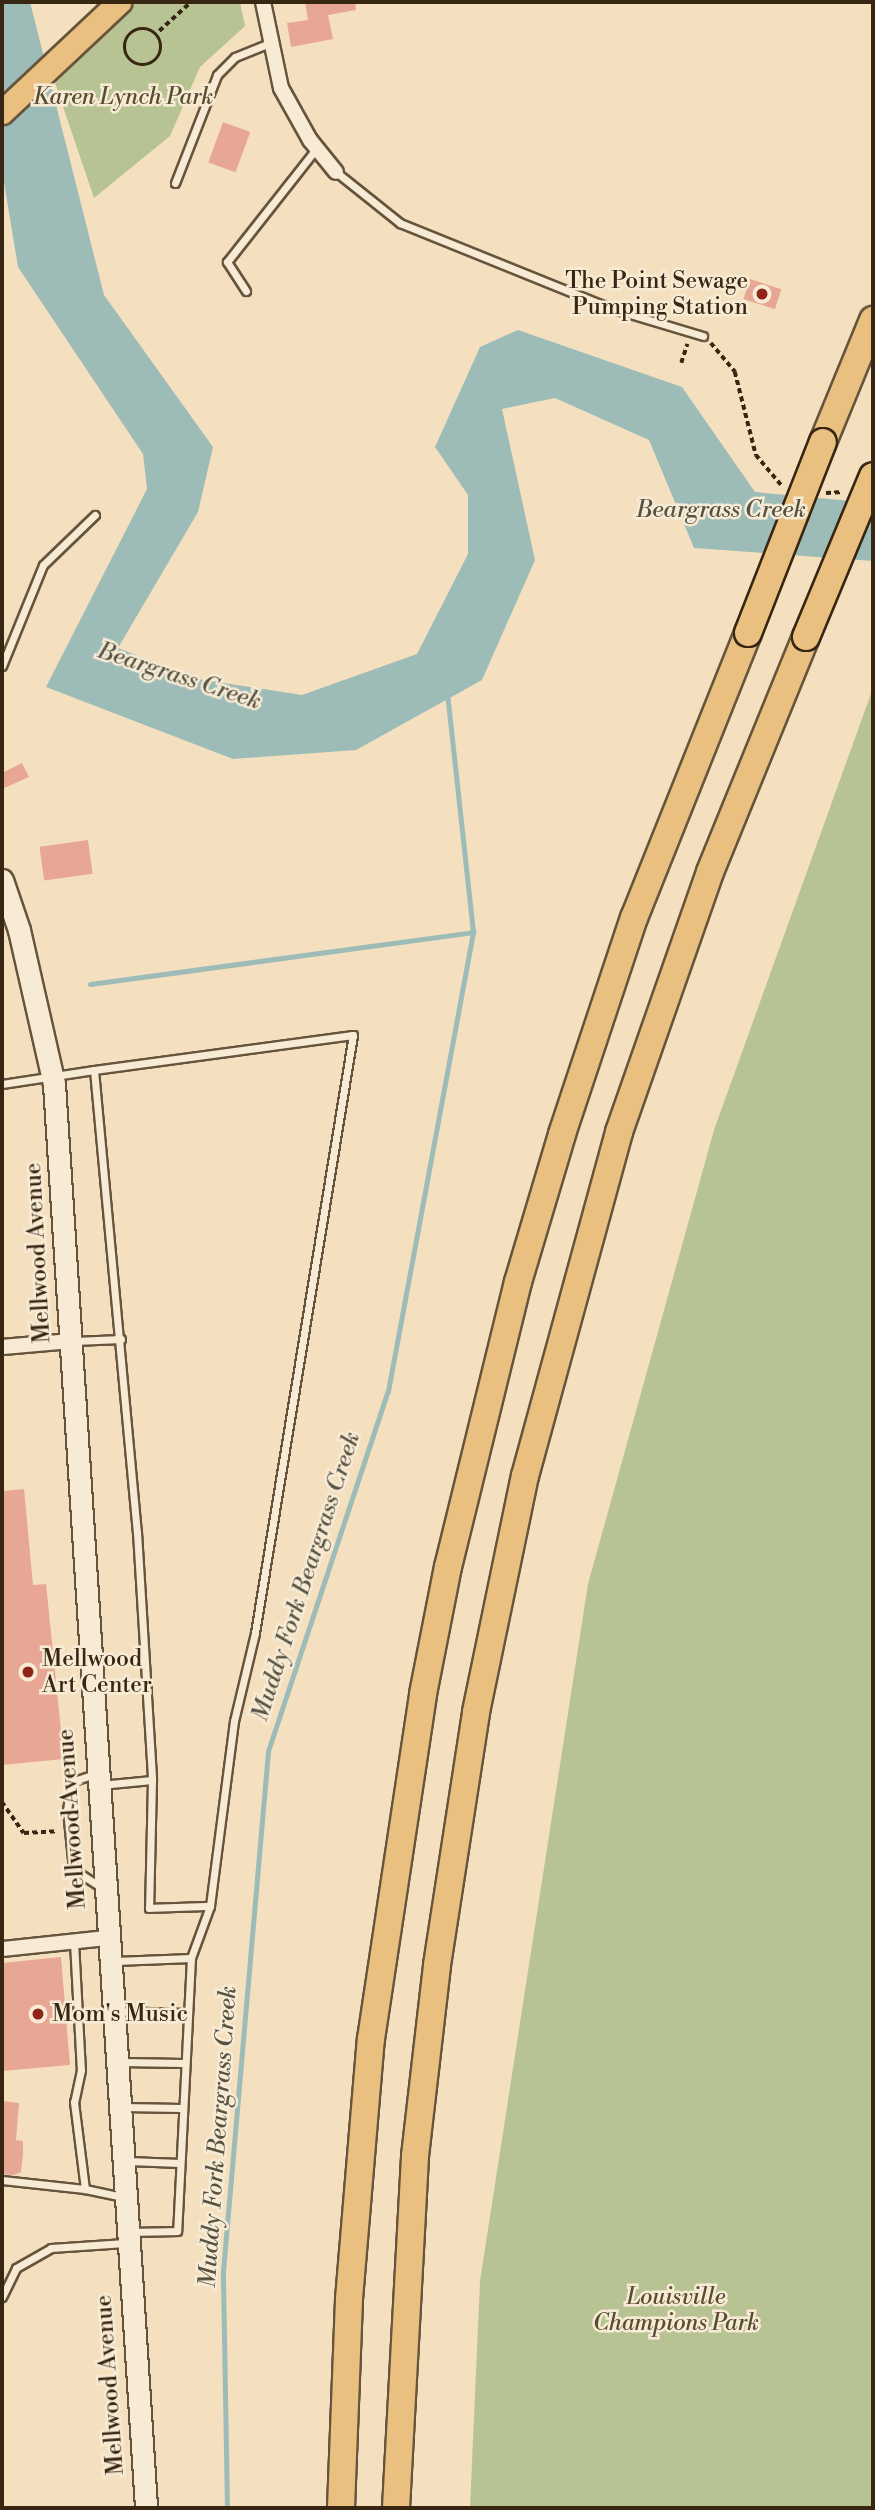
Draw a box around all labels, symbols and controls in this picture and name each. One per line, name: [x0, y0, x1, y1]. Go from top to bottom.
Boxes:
park label: Karen Lynch Park: [33, 83, 213, 111]
place label: The Point Sewage Pumping Station: [565, 267, 748, 321]
marker: The Point Sewage Pumping Station: [754, 286, 770, 302]
water label: Beargrass Creek: [636, 497, 806, 525]
water label: Beargrass Creek: [94, 637, 264, 717]
street label: Mellwood Avenue: [19, 1162, 57, 1344]
water label: Muddy Fork Beargrass Creek: [247, 1429, 367, 1725]
place label: Mellwood Art Center: [42, 1645, 152, 1699]
marker: Mellwood Art Center: [20, 1664, 36, 1680]
street label: Mellwood Avenue: [52, 1728, 92, 1910]
water label: Muddy Fork Beargrass Creek: [194, 1985, 244, 2289]
place label: Mom's Music: [52, 2000, 188, 2028]
marker: Mom's Music: [30, 2006, 46, 2022]
park label: Louisville Champions Park: [593, 2283, 759, 2337]
street label: Mellwood Avenue: [90, 2294, 130, 2476]

